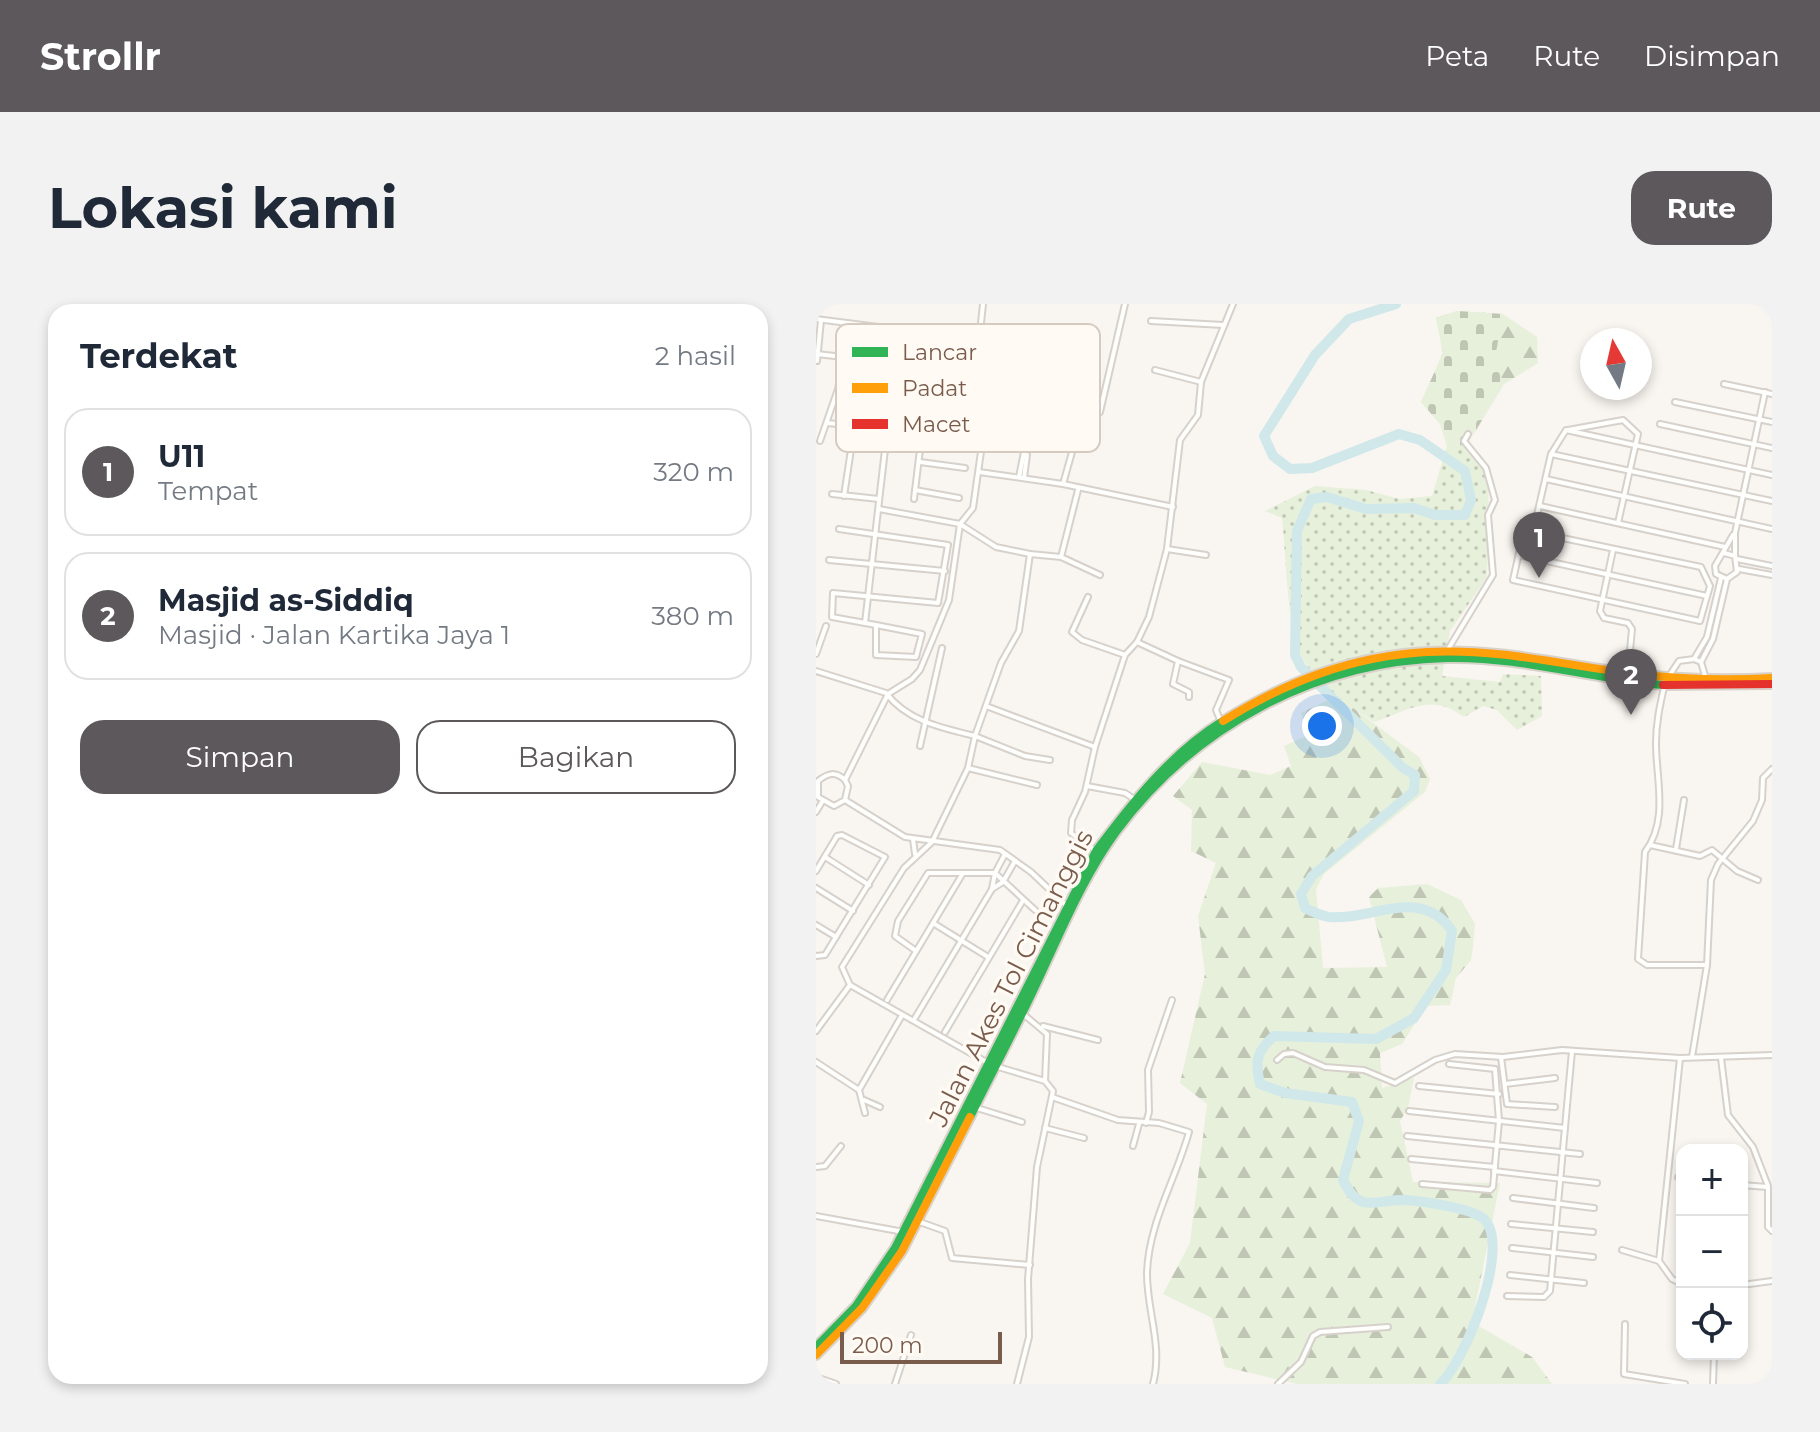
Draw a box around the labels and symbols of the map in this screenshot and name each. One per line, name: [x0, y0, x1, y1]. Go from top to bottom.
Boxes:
legend: [836, 324, 1100, 452]
north arrow: [1580, 328, 1652, 400]
text: Lancar: [902, 339, 977, 366]
text: Padat: [902, 375, 967, 402]
text: Macet: [902, 411, 970, 438]
pin: 1: [1513, 512, 1565, 578]
pin: 2: [1605, 649, 1657, 715]
your location: [1302, 706, 1342, 746]
street label: Jalan Akes Tol Cimanggis: [922, 824, 1100, 1133]
scale bar: [840, 1328, 1002, 1364]

